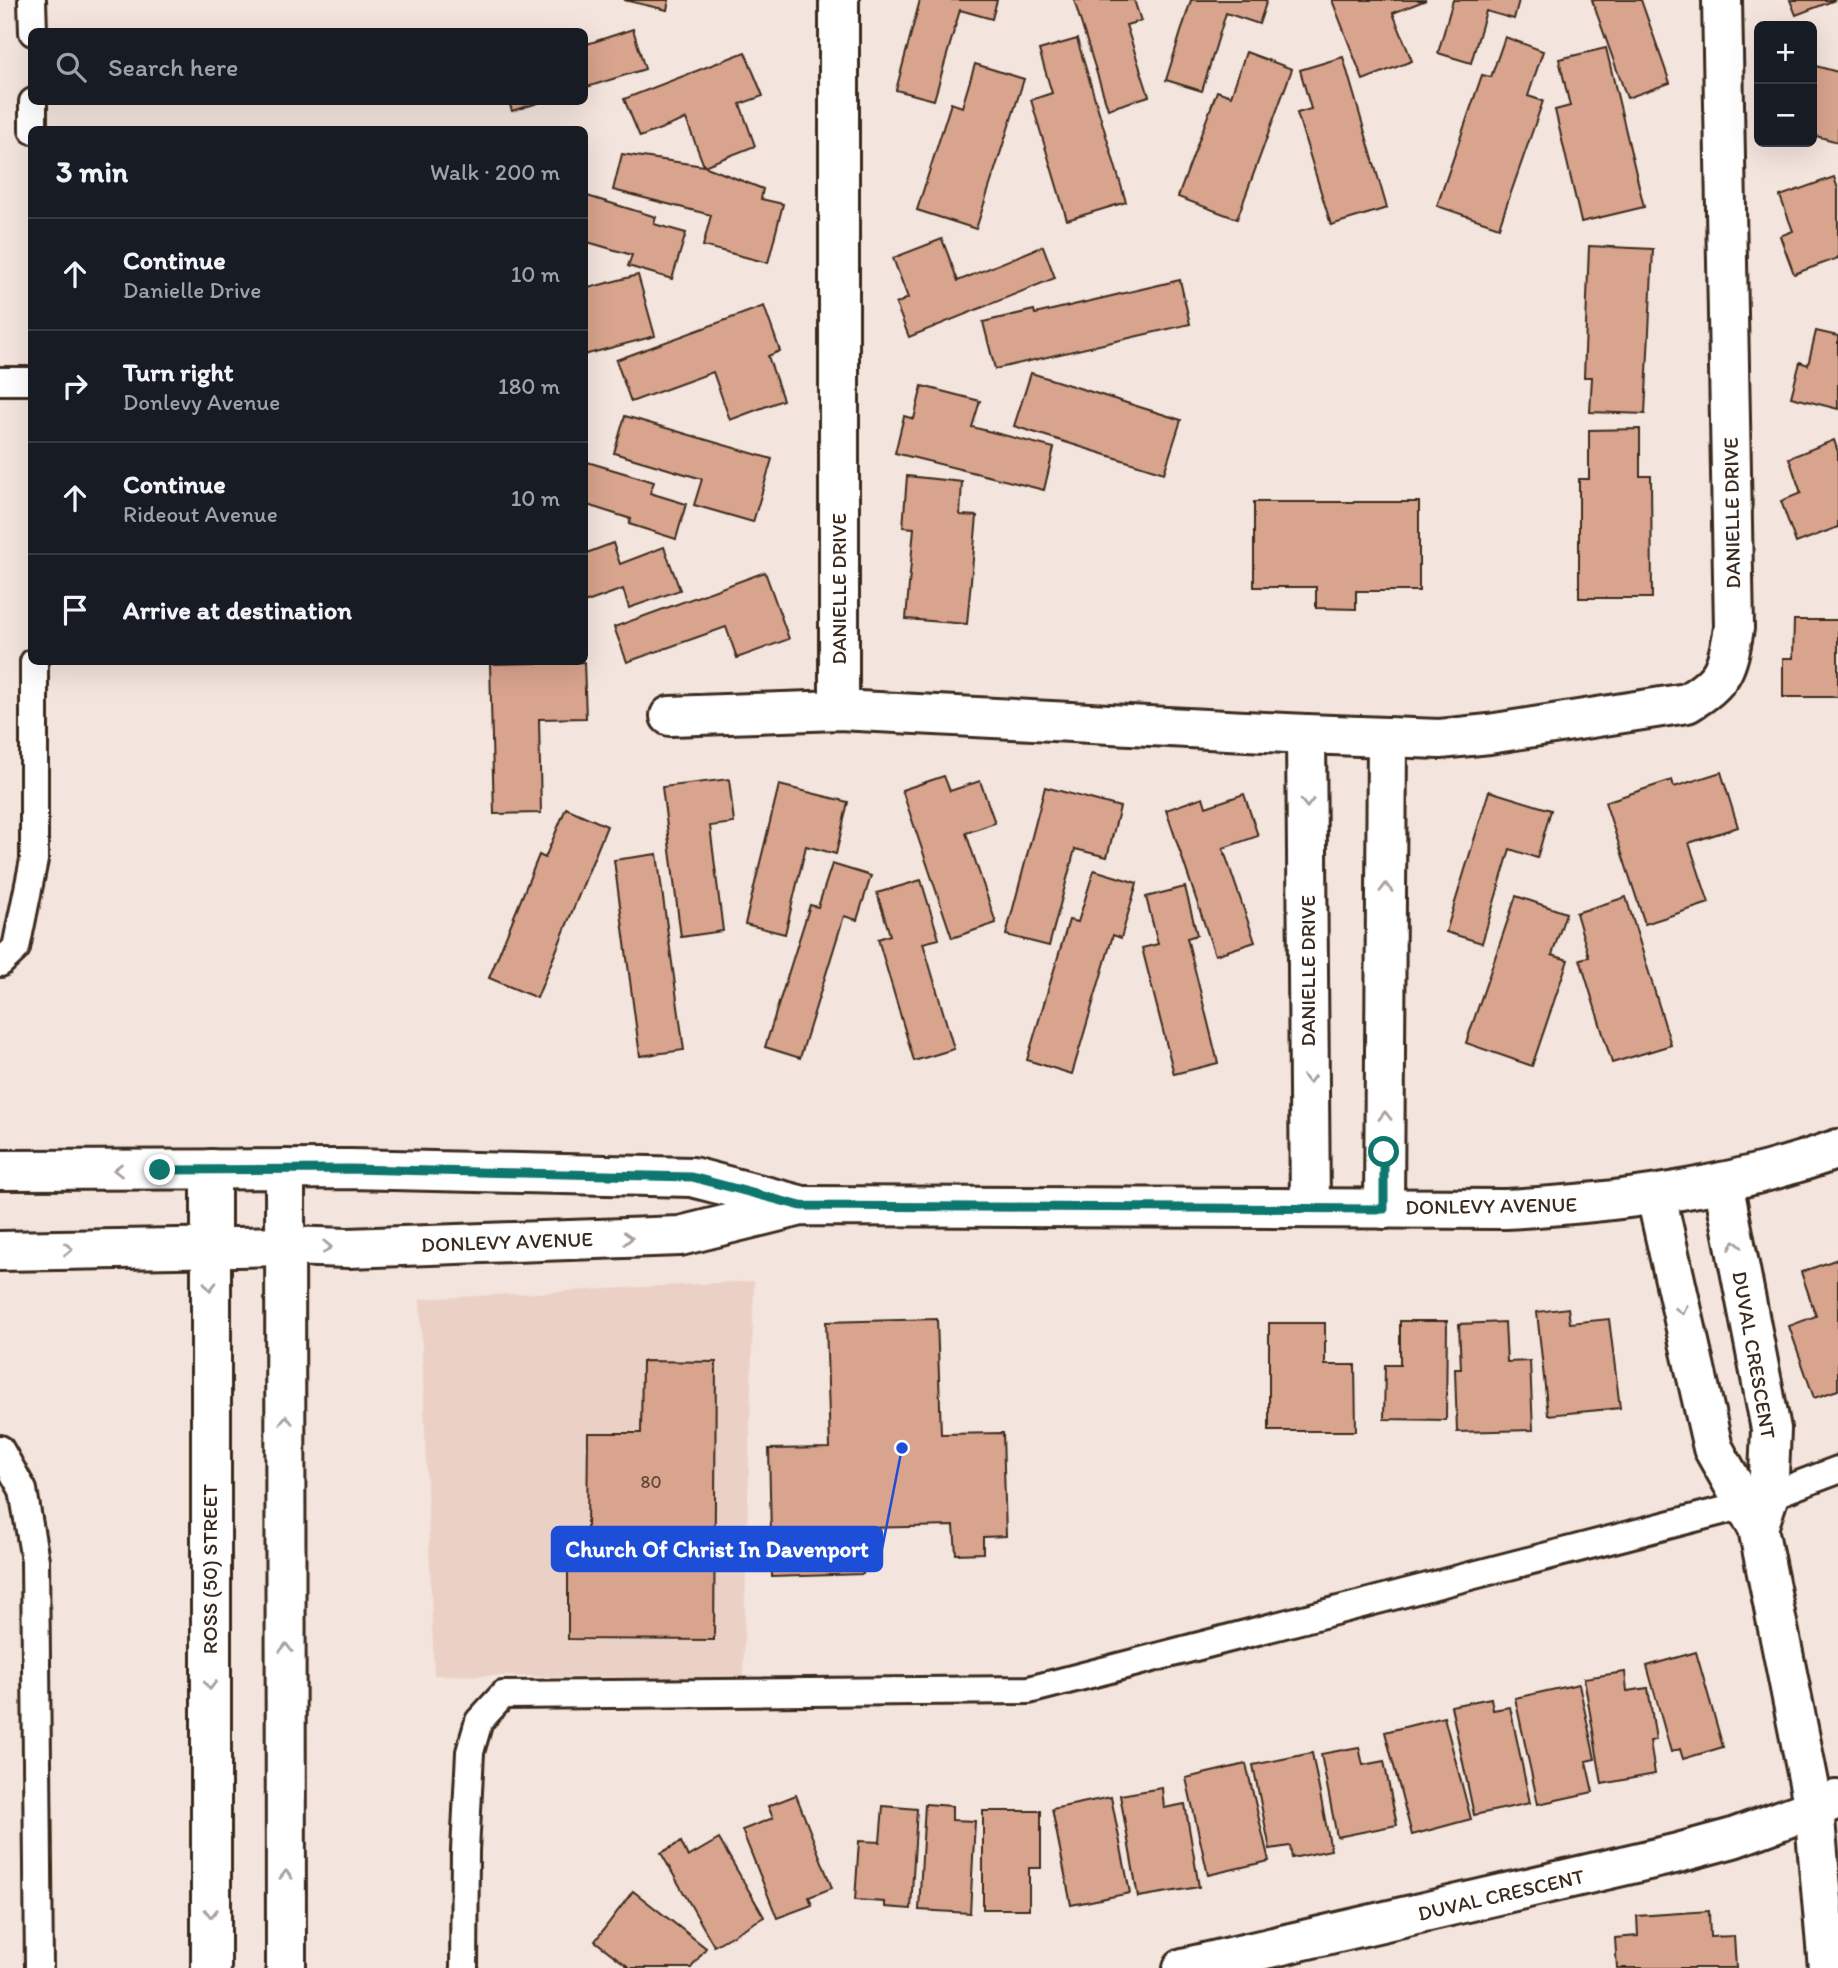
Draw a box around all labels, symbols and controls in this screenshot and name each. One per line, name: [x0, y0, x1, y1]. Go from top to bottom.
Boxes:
map controls: [1754, 21, 1817, 147]
button: +: [1754, 21, 1817, 84]
search box: [28, 28, 588, 105]
icon: search: [52, 48, 90, 86]
text: Search here: [108, 51, 238, 83]
button: −: [1754, 84, 1817, 147]
text: 3 min: [56, 153, 128, 190]
text: Walk · 200 m: [430, 158, 560, 186]
text: Continue: [123, 244, 226, 276]
icon: ahead: [56, 255, 94, 293]
text: 10 m: [511, 260, 560, 288]
text: Danielle Drive: [123, 276, 261, 304]
text: Turn right: [123, 356, 234, 388]
icon: right: [56, 367, 94, 405]
text: 180 m: [498, 372, 560, 400]
text: Donlevy Avenue: [123, 388, 280, 416]
street label: DANIELLE DRIVE: [1718, 437, 1745, 589]
text: Continue: [123, 468, 226, 500]
icon: ahead: [56, 479, 94, 517]
text: 10 m: [511, 484, 560, 512]
text: Rideout Avenue: [123, 500, 278, 528]
street label: DANIELLE DRIVE: [826, 513, 851, 665]
icon: arrive: [56, 591, 94, 629]
text: Arrive at destination: [123, 594, 352, 626]
one-way arrow: [1299, 797, 1314, 808]
one-way arrow: [1378, 883, 1394, 893]
street label: DANIELLE DRIVE: [1295, 895, 1320, 1047]
one-way arrow: [1301, 1074, 1317, 1085]
one-way arrow: [1377, 1110, 1393, 1121]
route start: [1368, 1136, 1399, 1167]
route end: [144, 1154, 175, 1185]
one-way arrow: [113, 1162, 123, 1178]
street label: DONLEVY AVENUE: [1405, 1192, 1577, 1219]
street label: DONLEVY AVENUE: [421, 1226, 593, 1257]
one-way arrow: [622, 1231, 633, 1246]
one-way arrow: [1729, 1239, 1744, 1251]
one-way arrow: [322, 1240, 333, 1255]
one-way arrow: [63, 1242, 74, 1257]
street label: DUVAL CRESCENT: [1727, 1269, 1782, 1441]
one-way arrow: [202, 1282, 218, 1292]
one-way arrow: [1674, 1304, 1688, 1316]
one-way arrow: [278, 1415, 294, 1425]
house number: 80: [641, 1471, 661, 1493]
street label: ROSS (50) STREET: [197, 1484, 222, 1654]
callout: Church Of Christ In Davenport: [552, 1527, 882, 1571]
text: Church Of Christ In Davenport: [565, 1535, 869, 1563]
one-way arrow: [278, 1642, 294, 1653]
one-way arrow: [202, 1681, 218, 1691]
street label: DUVAL CRESCENT: [1415, 1863, 1587, 1926]
one-way arrow: [278, 1870, 294, 1880]
one-way arrow: [203, 1908, 219, 1919]

